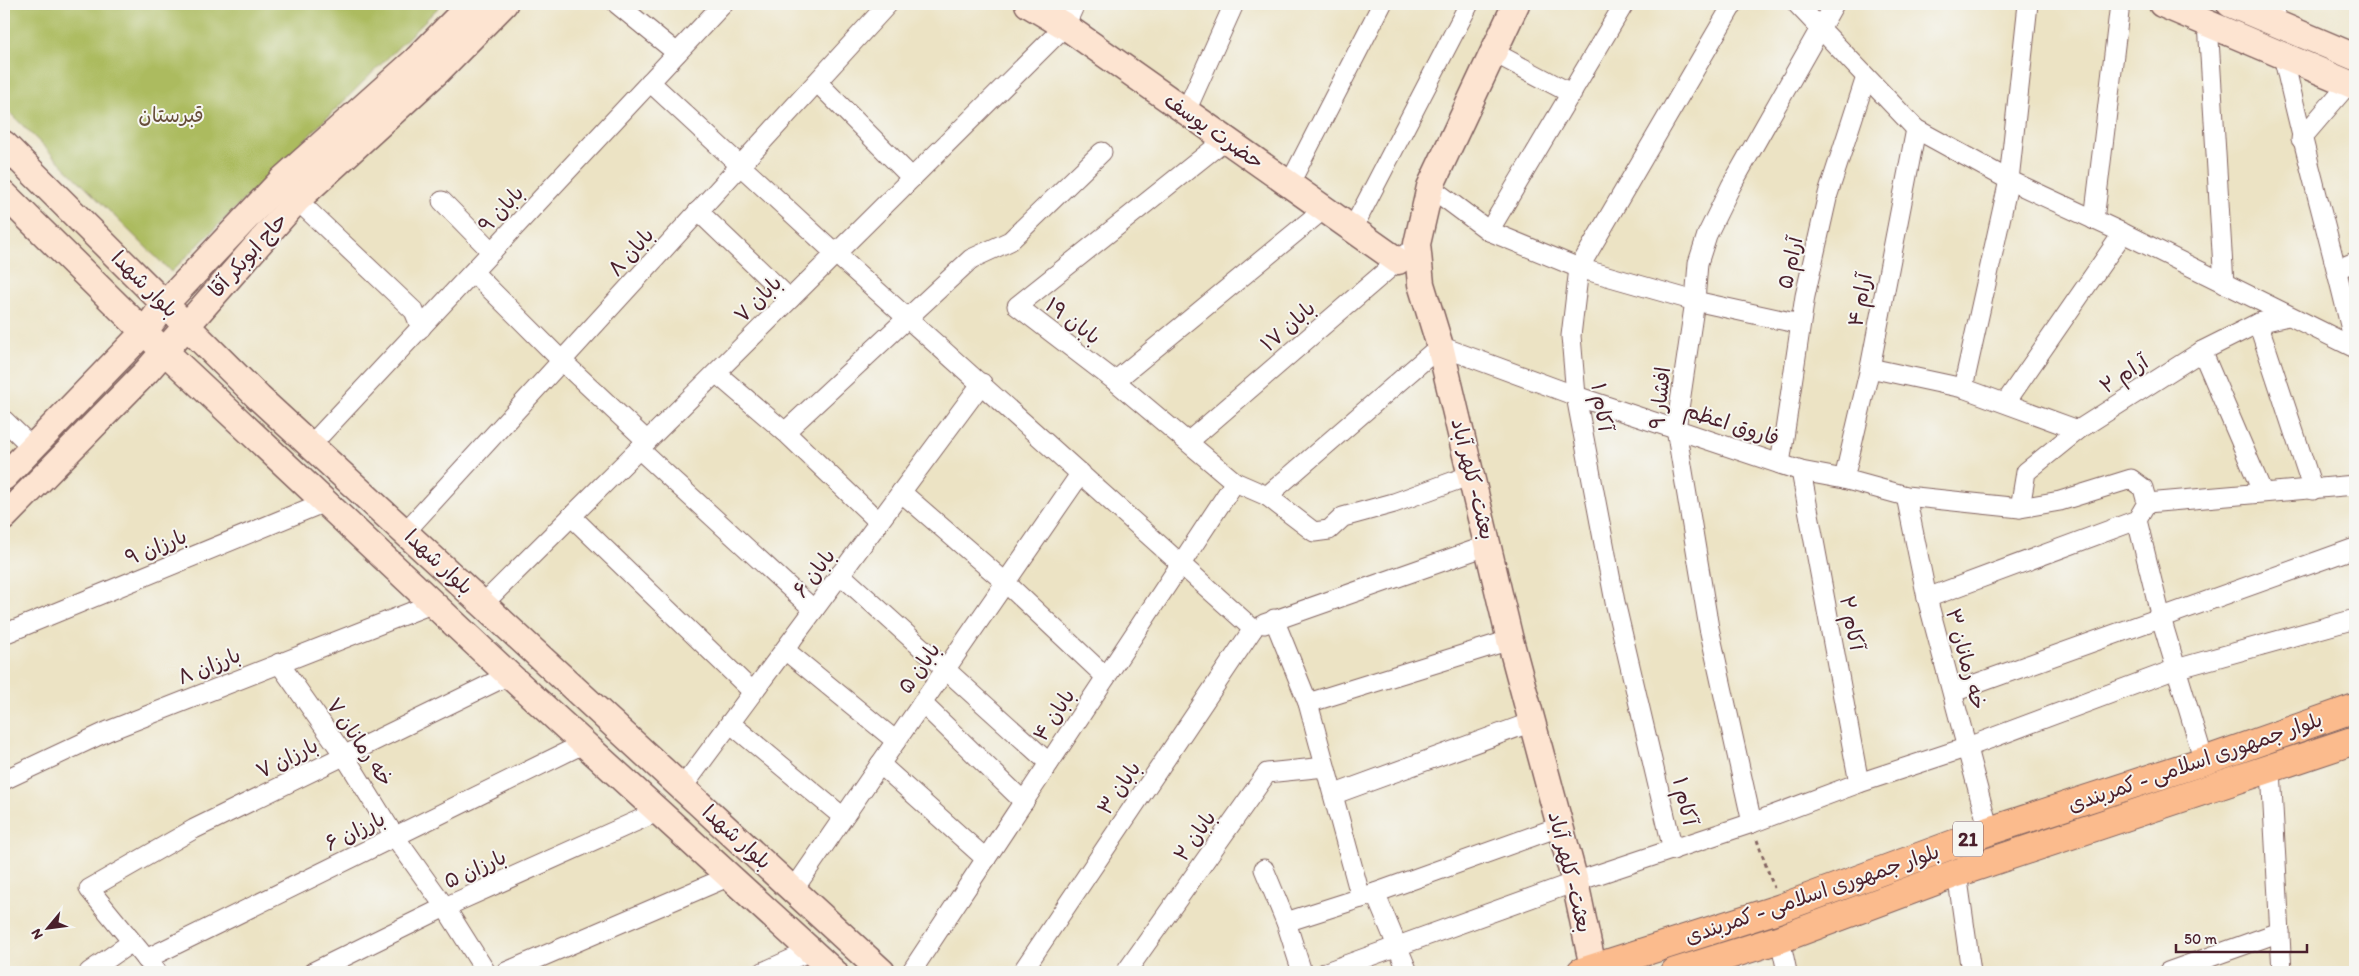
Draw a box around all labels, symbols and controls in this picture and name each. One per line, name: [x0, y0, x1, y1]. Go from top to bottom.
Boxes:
street label: حضرت یوسف: [1159, 87, 1269, 175]
park label: قبرستان: [138, 102, 204, 128]
street label: بابان ۹: [473, 180, 529, 238]
street label: حاج ابوبکر آقا: [203, 207, 294, 304]
street label: بابان ۸: [602, 222, 660, 282]
street label: آرام ۵: [1771, 234, 1812, 292]
street label: بلوار شهدا: [106, 245, 184, 323]
street label: بابان ۷: [729, 270, 787, 328]
street label: آرام ۴: [1842, 270, 1881, 330]
street label: بابان ۱۹: [1040, 292, 1106, 350]
street label: بابان ۱۷: [1255, 295, 1321, 357]
street label: آرام ۲: [2095, 348, 2155, 402]
street label: افشار ۹: [1644, 365, 1675, 430]
street label: آکام ۱: [1582, 381, 1619, 434]
street label: فاروق اعظم: [1680, 396, 1783, 454]
street label: بعثت- کلهر آباد: [1445, 416, 1501, 542]
street label: بارزان ۹: [121, 523, 191, 571]
street label: بلوار شهدا: [399, 524, 479, 600]
street label: بابان ۶: [787, 543, 841, 603]
street label: آکام ۲: [1831, 593, 1870, 654]
street label: خه رمانان ۳: [1941, 606, 1992, 712]
street label: بابان ۵: [892, 637, 946, 699]
street label: بارزان ۸: [174, 642, 244, 690]
street label: بابان ۴: [1027, 684, 1081, 746]
street label: خه رمانان ۷: [322, 693, 399, 791]
street label: بلوار جمهوری اسلامی - کمربندی: [2064, 706, 2326, 819]
street label: بارزان ۷: [252, 732, 322, 784]
street label: بابان ۳: [1092, 756, 1146, 820]
street label: آکام ۱: [1664, 774, 1703, 829]
street label: بلوار شهدا: [697, 799, 777, 875]
street label: بارزان ۶: [321, 805, 389, 857]
street label: بابان ۲: [1168, 805, 1222, 867]
street label: بعثت- کلهر آباد: [1542, 809, 1598, 935]
road number: 21: [1953, 822, 1983, 856]
street label: بلوار جمهوری اسلامی - کمربندی: [1681, 838, 1943, 951]
street label: بارزان ۵: [440, 844, 510, 894]
north arrow: [22, 904, 72, 954]
scale bar: [2176, 921, 2308, 953]
text: N: [27, 926, 47, 942]
text: 50 m: [2184, 930, 2217, 948]

